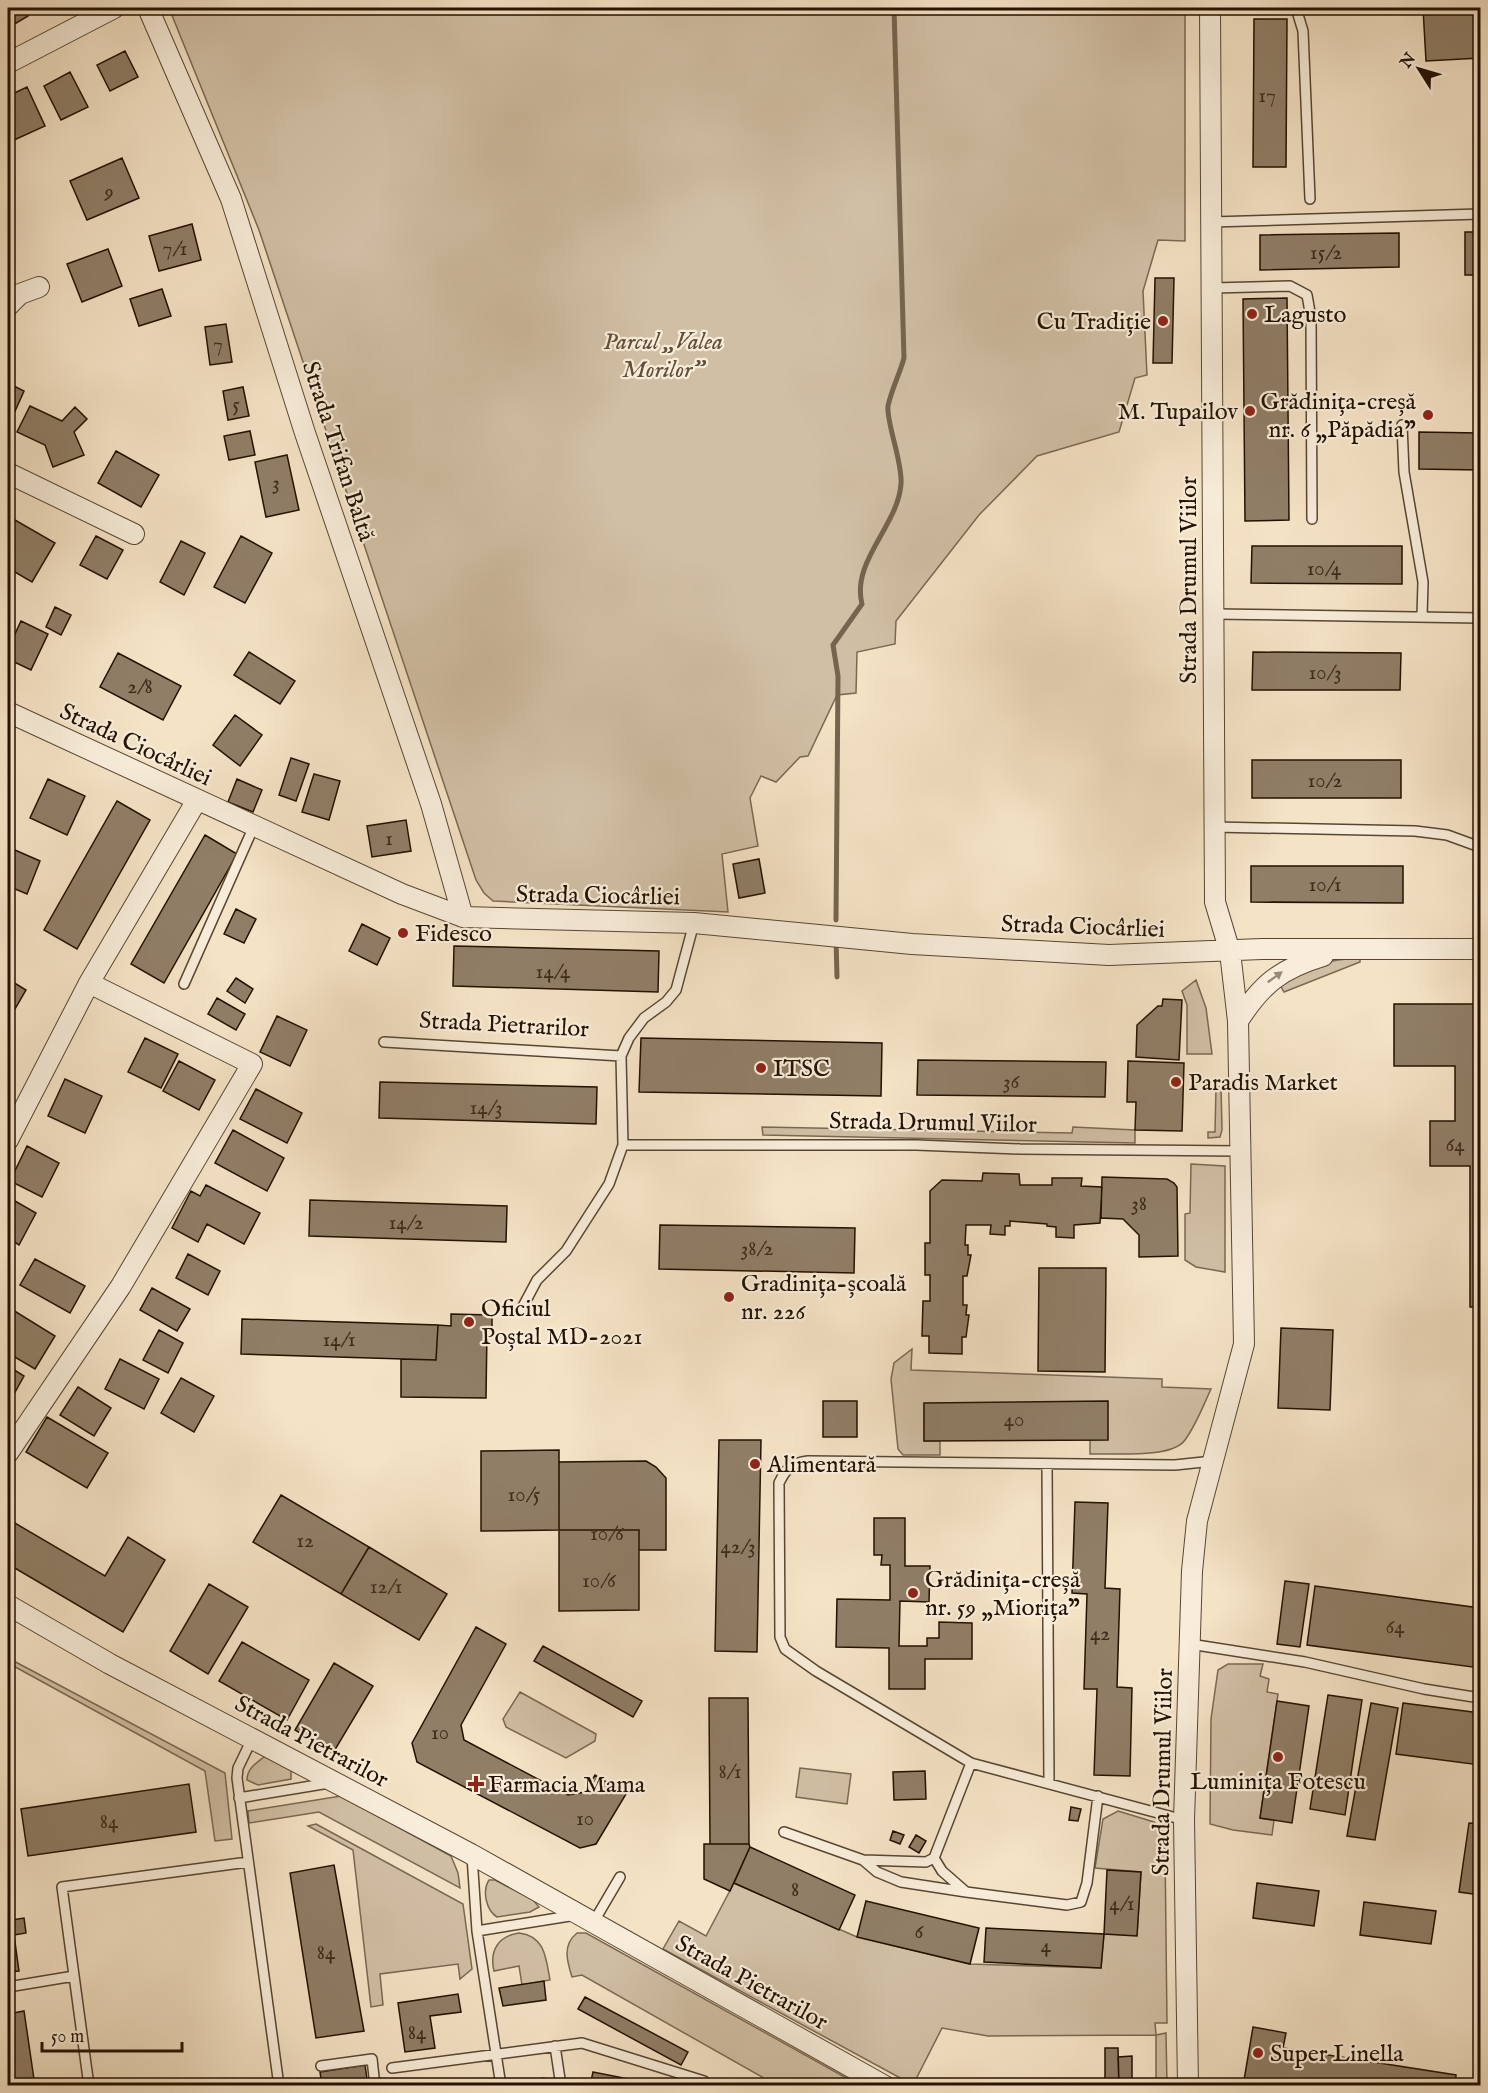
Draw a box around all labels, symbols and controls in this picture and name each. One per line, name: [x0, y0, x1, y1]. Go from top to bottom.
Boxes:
north arrow: [1389, 39, 1449, 99]
text: N: [1396, 50, 1421, 74]
house number: 17: [1258, 83, 1276, 110]
house number: 9: [103, 179, 114, 206]
house number: 7/1: [163, 236, 187, 263]
house number: 15/2: [1310, 240, 1342, 267]
place label: Lagusto: [1264, 300, 1347, 331]
place label: Cu Tradiție: [1037, 307, 1151, 338]
marker: Lagusto: [1245, 307, 1259, 321]
marker: Cu Tradiție: [1156, 314, 1170, 328]
park label: Parcul „Valea Morilor”: [603, 327, 723, 386]
house number: 7: [213, 332, 223, 359]
street label: Strada Trifan Baltă: [294, 357, 381, 546]
place label: Grădinița-creșă nr. 6 „Păpădia”: [1261, 387, 1417, 446]
house number: 5: [232, 392, 240, 419]
place label: M. Tupailov: [1118, 397, 1238, 428]
marker: M. Tupailov: [1243, 404, 1257, 418]
marker: Grădinița-creșă nr. 6 „Păpădia”: [1421, 408, 1435, 422]
house number: 3: [272, 470, 280, 497]
street label: Strada Drumul Viilor: [1174, 476, 1205, 684]
house number: 10/4: [1307, 556, 1342, 583]
house number: 10/3: [1308, 660, 1342, 687]
house number: 2/8: [127, 674, 153, 701]
street label: Strada Ciocârliei: [54, 697, 216, 794]
house number: 10/2: [1308, 768, 1343, 795]
house number: 1: [385, 826, 393, 853]
house number: 10/1: [1308, 872, 1342, 899]
street label: Strada Ciocârliei: [516, 880, 680, 913]
street label: Strada Ciocârliei: [1000, 909, 1166, 946]
place label: Fidesco: [415, 919, 492, 950]
marker: Fidesco: [396, 926, 410, 940]
house number: 14/4: [536, 959, 571, 986]
one-way arrow: [1267, 971, 1283, 983]
street label: Strada Pietrarilor: [418, 1006, 590, 1045]
place label: ITSC: [773, 1054, 830, 1085]
marker: ITSC: [754, 1061, 768, 1075]
place label: Paradis Market: [1188, 1068, 1338, 1099]
house number: 36: [1003, 1069, 1020, 1096]
marker: Paradis Market: [1169, 1075, 1183, 1089]
house number: 14/3: [469, 1095, 503, 1122]
street label: Strada Drumul Viilor: [829, 1106, 1037, 1141]
house number: 64: [1445, 1132, 1465, 1159]
house number: 38: [1131, 1191, 1147, 1218]
house number: 14/2: [389, 1210, 424, 1237]
house number: 38/2: [741, 1236, 774, 1263]
place label: Gradinița-școală nr. 226: [741, 1269, 907, 1328]
marker: Gradinița-școală nr. 226: [722, 1290, 736, 1304]
place label: Oficiul Poștal MD-2021: [481, 1294, 642, 1353]
marker: Oficiul Poștal MD-2021: [462, 1315, 476, 1329]
house number: 14/1: [322, 1327, 356, 1354]
house number: 40: [1004, 1407, 1024, 1434]
place label: Alimentară: [766, 1450, 877, 1481]
marker: Alimentară: [748, 1457, 762, 1471]
house number: 10/5: [508, 1482, 541, 1509]
house number: 10/6: [590, 1521, 625, 1548]
house number: 12: [296, 1528, 314, 1555]
house number: 42/3: [720, 1534, 756, 1561]
place label: Grădinița-creșă nr. 59 „Miorița”: [925, 1565, 1081, 1624]
house number: 10/6: [582, 1568, 617, 1595]
house number: 12/1: [370, 1574, 402, 1601]
marker: Grădinița-creșă nr. 59 „Miorița”: [906, 1586, 920, 1600]
house number: 64: [1385, 1614, 1405, 1641]
house number: 42: [1090, 1621, 1110, 1648]
street label: Strada Drumul Viilor: [1146, 1668, 1181, 1876]
street label: Strada Pietrarilor: [229, 1689, 394, 1796]
house number: 10: [431, 1720, 449, 1747]
marker: Luminița Fotescu: [1271, 1750, 1285, 1764]
house number: 8/1: [718, 1759, 742, 1786]
place label: Luminița Fotescu: [1190, 1767, 1366, 1798]
place label: Farmacia Mama: [488, 1770, 646, 1801]
marker: Farmacia Mama: [469, 1777, 483, 1791]
house number: 10: [576, 1806, 594, 1833]
house number: 84: [100, 1809, 119, 1836]
house number: 8: [791, 1877, 799, 1904]
house number: 4/1: [1109, 1891, 1135, 1918]
house number: 6: [915, 1919, 925, 1946]
street label: Strada Pietrarilor: [669, 1929, 833, 2038]
house number: 4: [1041, 1933, 1052, 1960]
house number: 84: [317, 1940, 336, 1967]
scale bar: [42, 2015, 182, 2053]
house number: 84: [408, 2020, 427, 2047]
text: 50 m: [51, 2026, 84, 2049]
place label: Super Linella: [1270, 2039, 1404, 2070]
marker: Super Linella: [1251, 2046, 1265, 2060]

